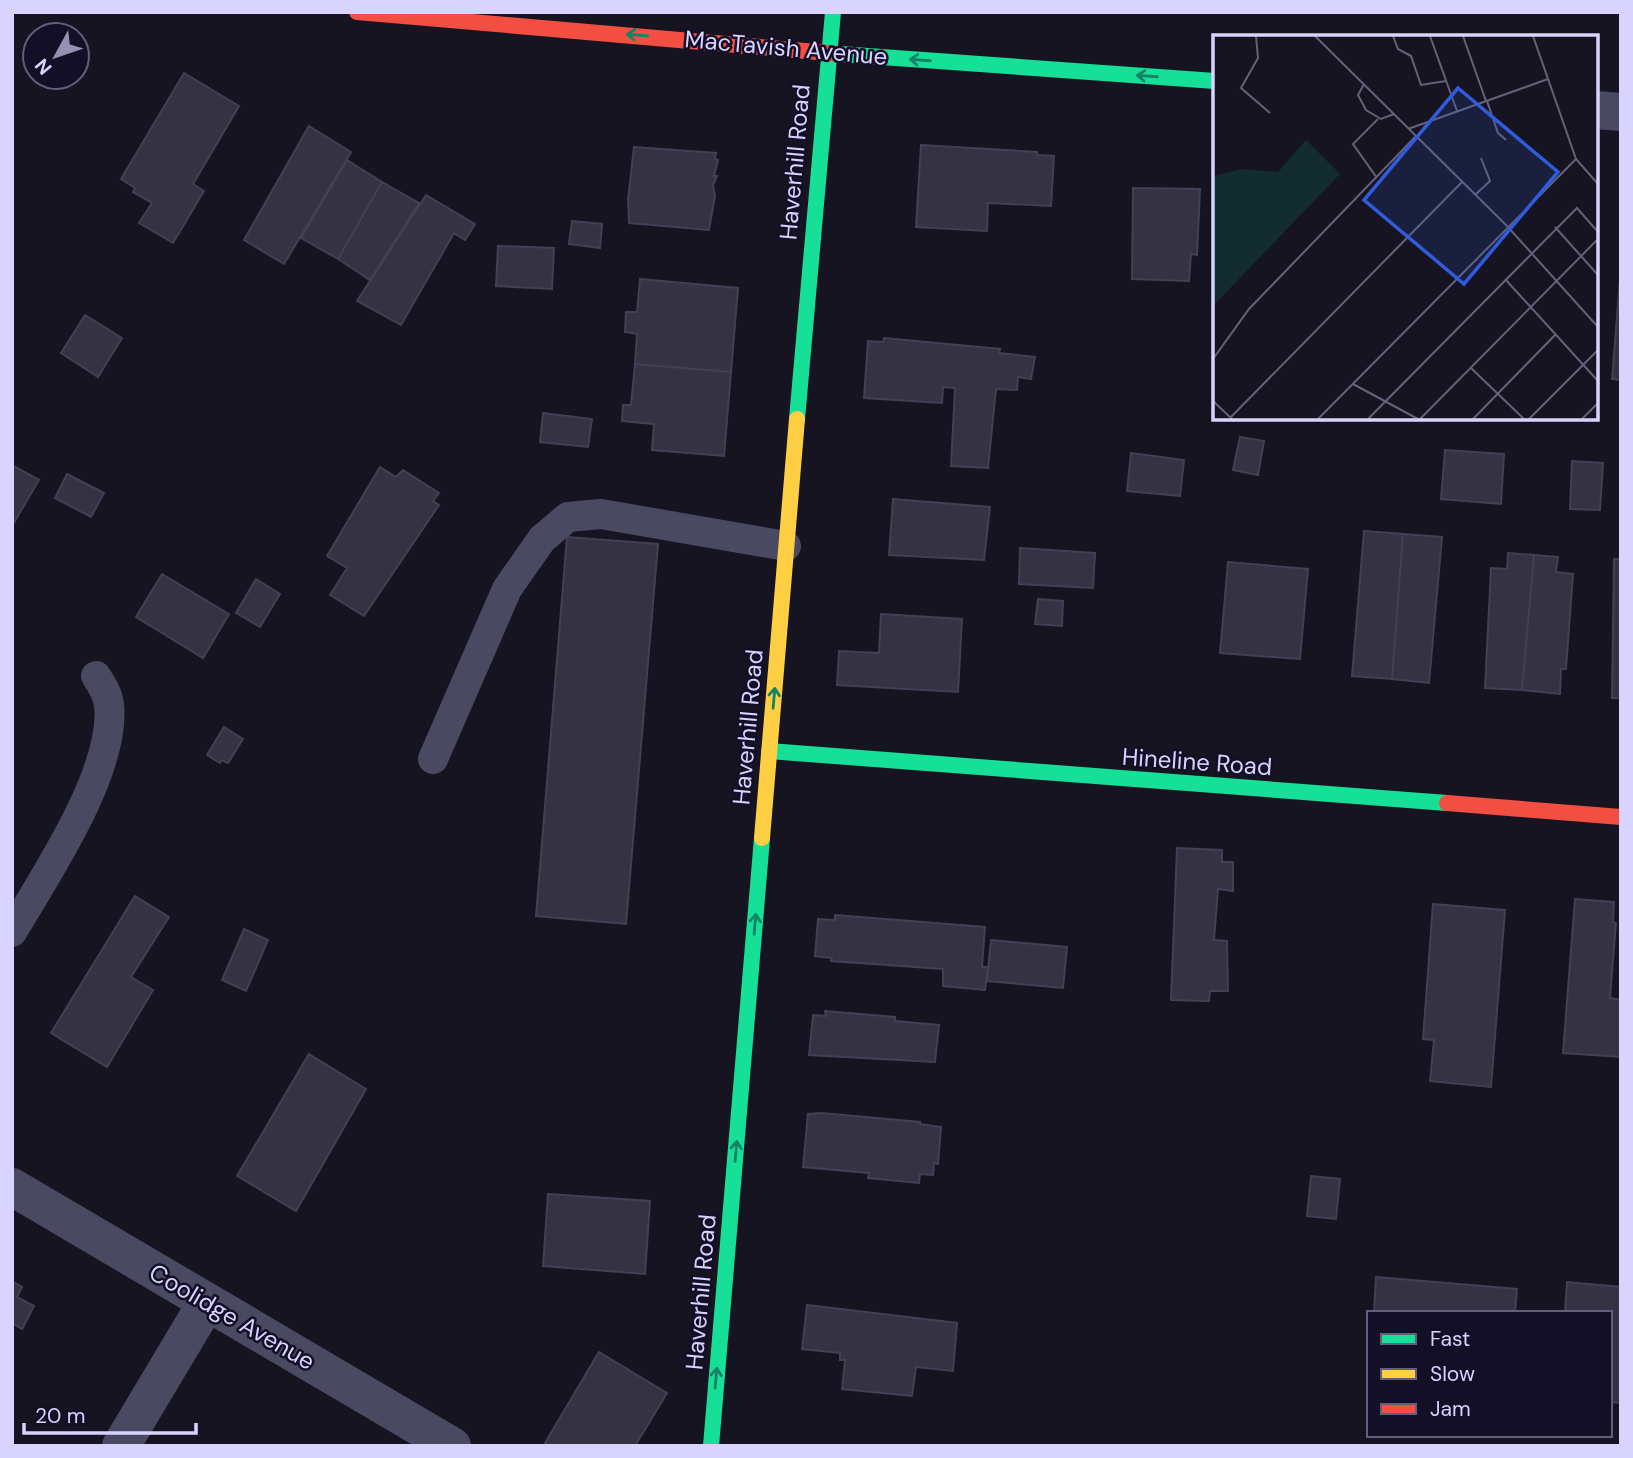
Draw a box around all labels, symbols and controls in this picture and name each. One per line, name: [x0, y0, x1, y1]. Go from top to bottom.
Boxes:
north arrow: [21, 21, 91, 91]
street label: MacTavish Avenue: [683, 23, 889, 72]
one-way arrow: [627, 28, 649, 41]
inset map: [1213, 35, 1598, 420]
text: N: [29, 53, 57, 80]
one-way arrow: [909, 53, 932, 66]
one-way arrow: [1136, 69, 1158, 82]
street label: Haverhill Road: [772, 83, 817, 241]
street label: Haverhill Road: [725, 648, 770, 806]
one-way arrow: [768, 687, 781, 709]
street label: Hineline Road: [1121, 741, 1273, 782]
one-way arrow: [749, 914, 762, 936]
one-way arrow: [730, 1140, 743, 1163]
street label: Haverhill Road: [678, 1213, 723, 1371]
street label: Coolidge Avenue: [144, 1257, 321, 1377]
legend: [1367, 1311, 1612, 1437]
text: Fast: [1430, 1325, 1470, 1353]
text: Slow: [1430, 1360, 1475, 1388]
one-way arrow: [710, 1367, 723, 1390]
scale bar: [24, 1392, 196, 1436]
text: Jam: [1430, 1395, 1471, 1423]
text: 20 m: [35, 1402, 86, 1430]

